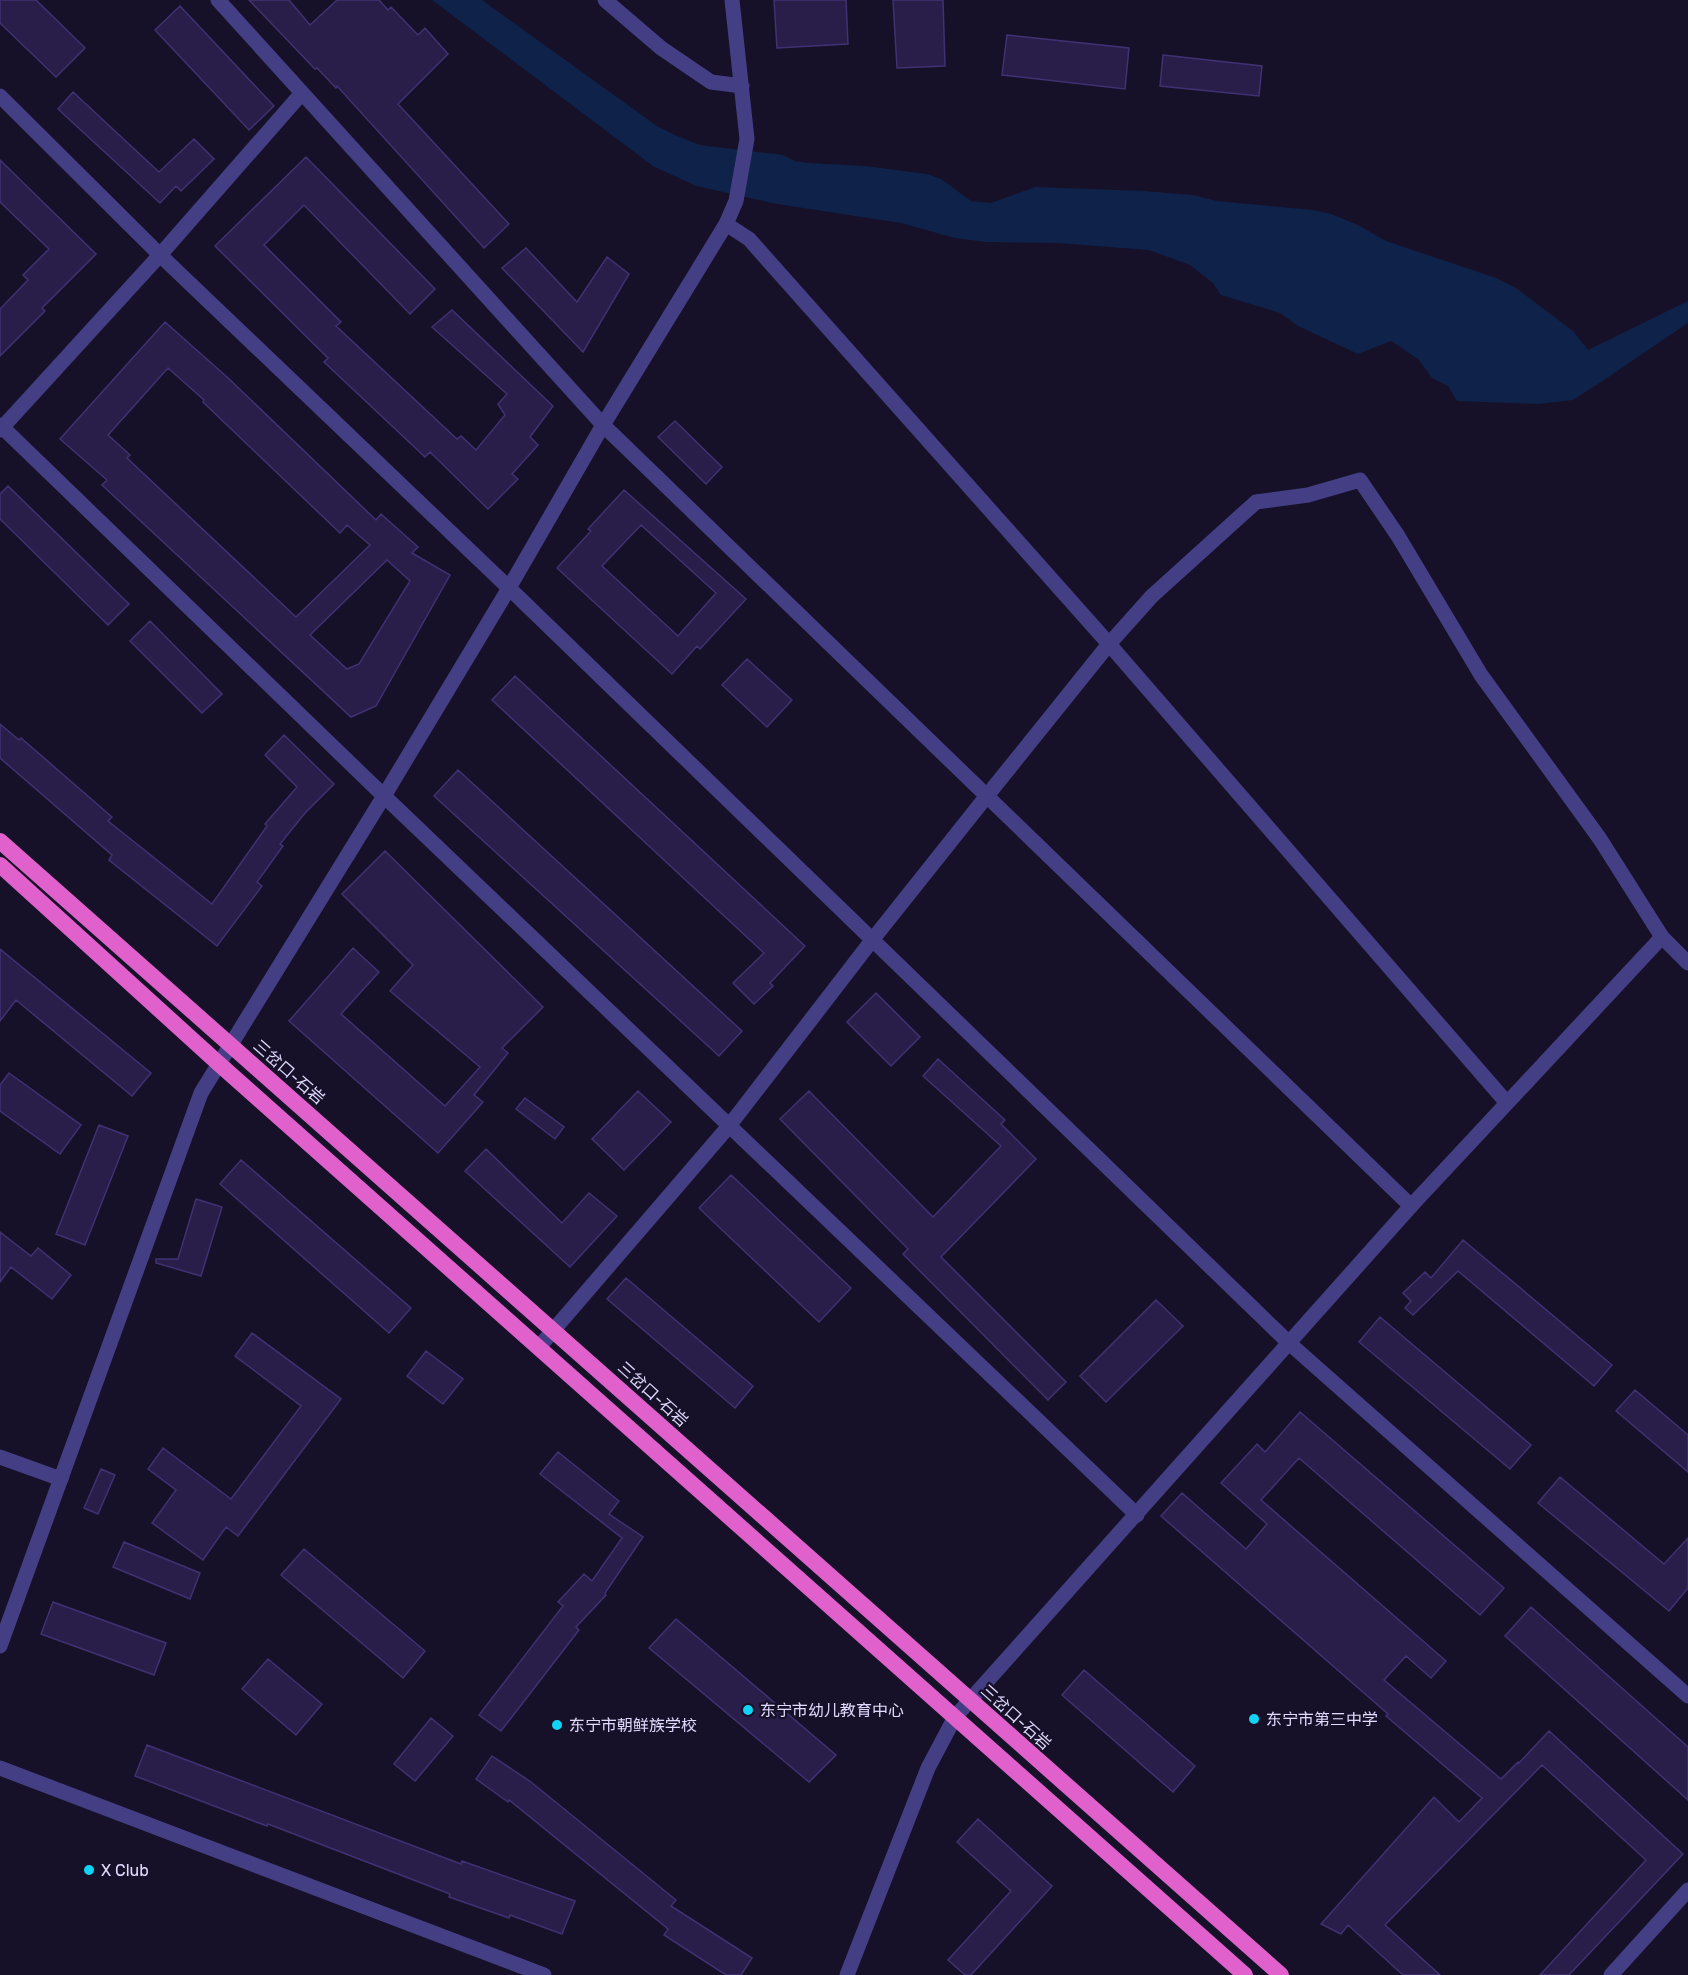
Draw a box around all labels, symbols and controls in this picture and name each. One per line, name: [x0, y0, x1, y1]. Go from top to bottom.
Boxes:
street label: 三岔口-石岩: [250, 1036, 328, 1108]
street label: 三岔口-石岩: [614, 1358, 692, 1430]
street label: 三岔口-石岩: [977, 1681, 1055, 1753]
place label: 东宁市幼儿教育中心: [760, 1701, 904, 1720]
marker: 东宁市幼儿教育中心: [741, 1703, 755, 1717]
place label: 东宁市第三中学: [1266, 1710, 1378, 1729]
marker: 东宁市第三中学: [1247, 1712, 1261, 1726]
place label: 东宁市朝鲜族学校: [569, 1716, 697, 1735]
marker: 东宁市朝鲜族学校: [550, 1718, 564, 1732]
place label: X Club: [101, 1861, 149, 1880]
marker: X Club: [82, 1863, 96, 1877]

